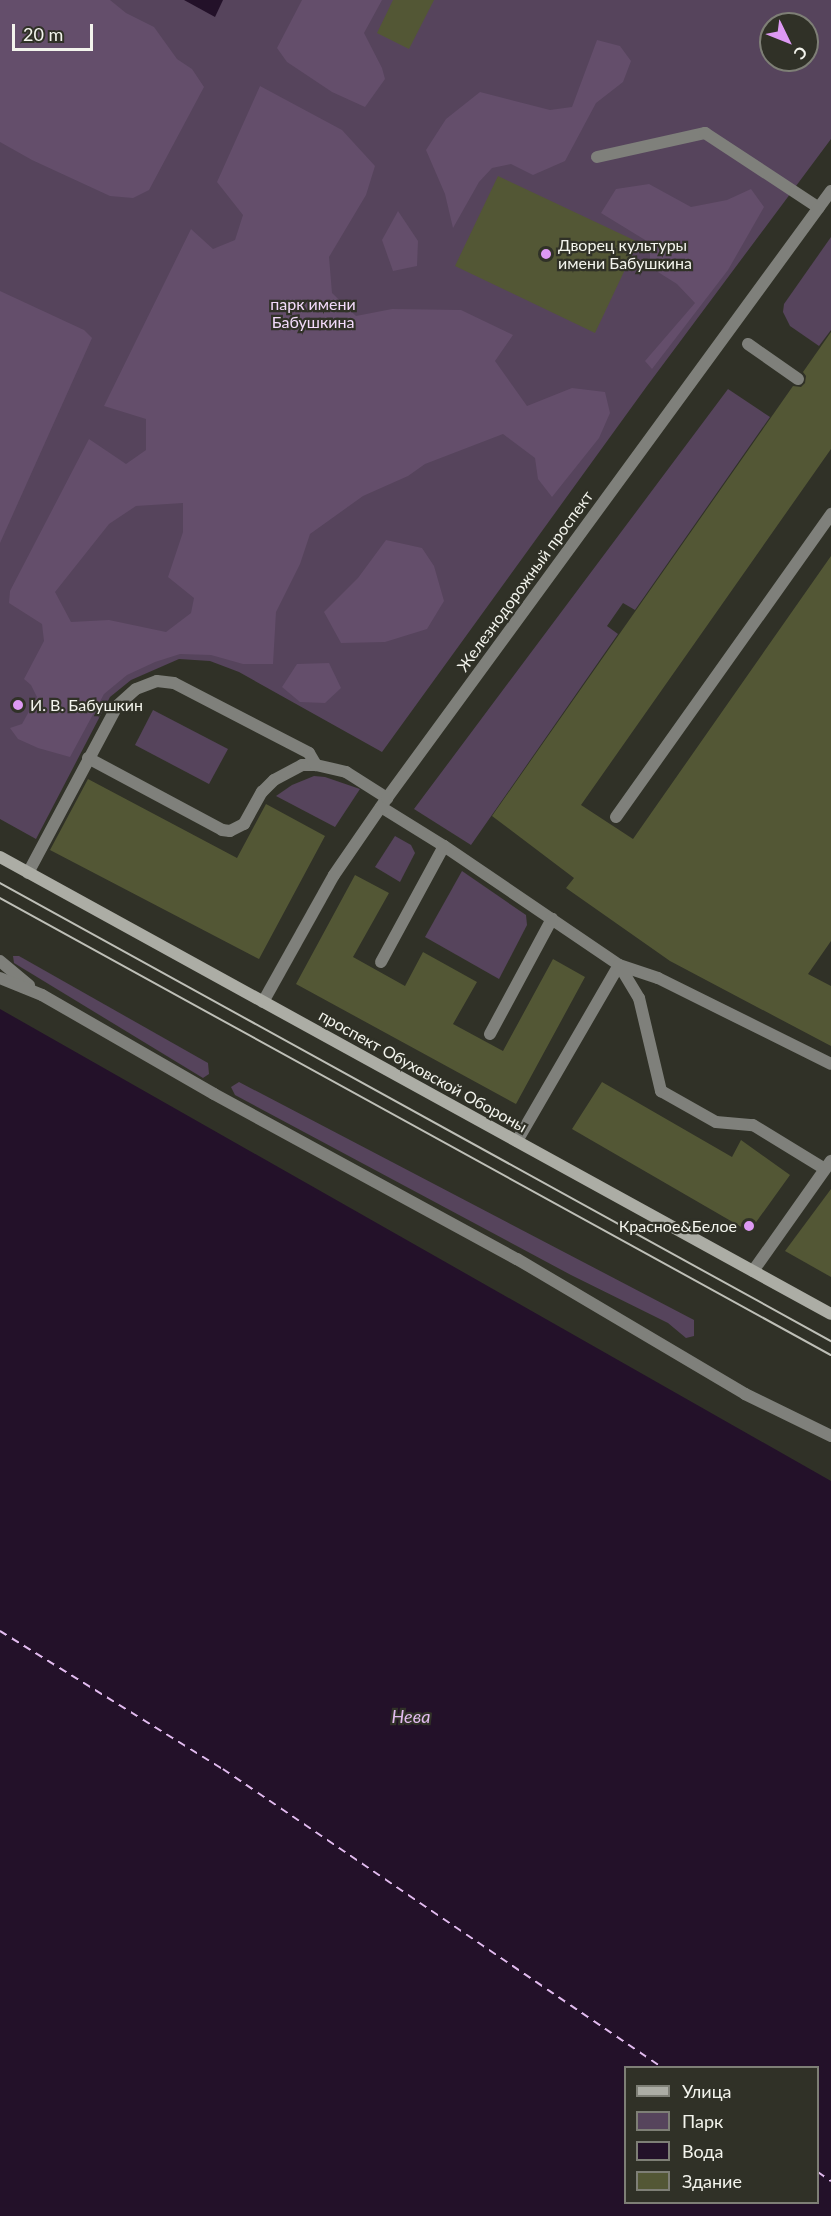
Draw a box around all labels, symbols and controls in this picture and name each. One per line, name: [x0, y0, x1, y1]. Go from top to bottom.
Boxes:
scale bar: [15, 12, 96, 50]
north arrow: [759, 12, 819, 72]
text: 20 m: [23, 23, 63, 45]
text: С: [791, 43, 812, 64]
place label: Дворец культуры имени Бабушкина: [558, 235, 692, 273]
marker: Дворец культуры имени Бабушкина: [539, 247, 553, 261]
park label: парк имени Бабушкина: [270, 294, 356, 332]
street label: Железнодорожный проспект: [453, 487, 597, 675]
place label: И. В. Бабушкин: [30, 695, 143, 715]
marker: И. В. Бабушкин: [11, 698, 25, 712]
street label: проспект Обуховской Обороны: [316, 1006, 530, 1136]
place label: Красное&Белое: [619, 1216, 737, 1236]
marker: Красное&Белое: [742, 1219, 756, 1233]
water label: Нева: [392, 1705, 430, 1727]
legend: [624, 2066, 819, 2204]
text: Улица: [682, 2080, 732, 2102]
text: Парк: [682, 2110, 723, 2132]
text: Вода: [682, 2140, 723, 2162]
text: Здание: [682, 2170, 742, 2192]

